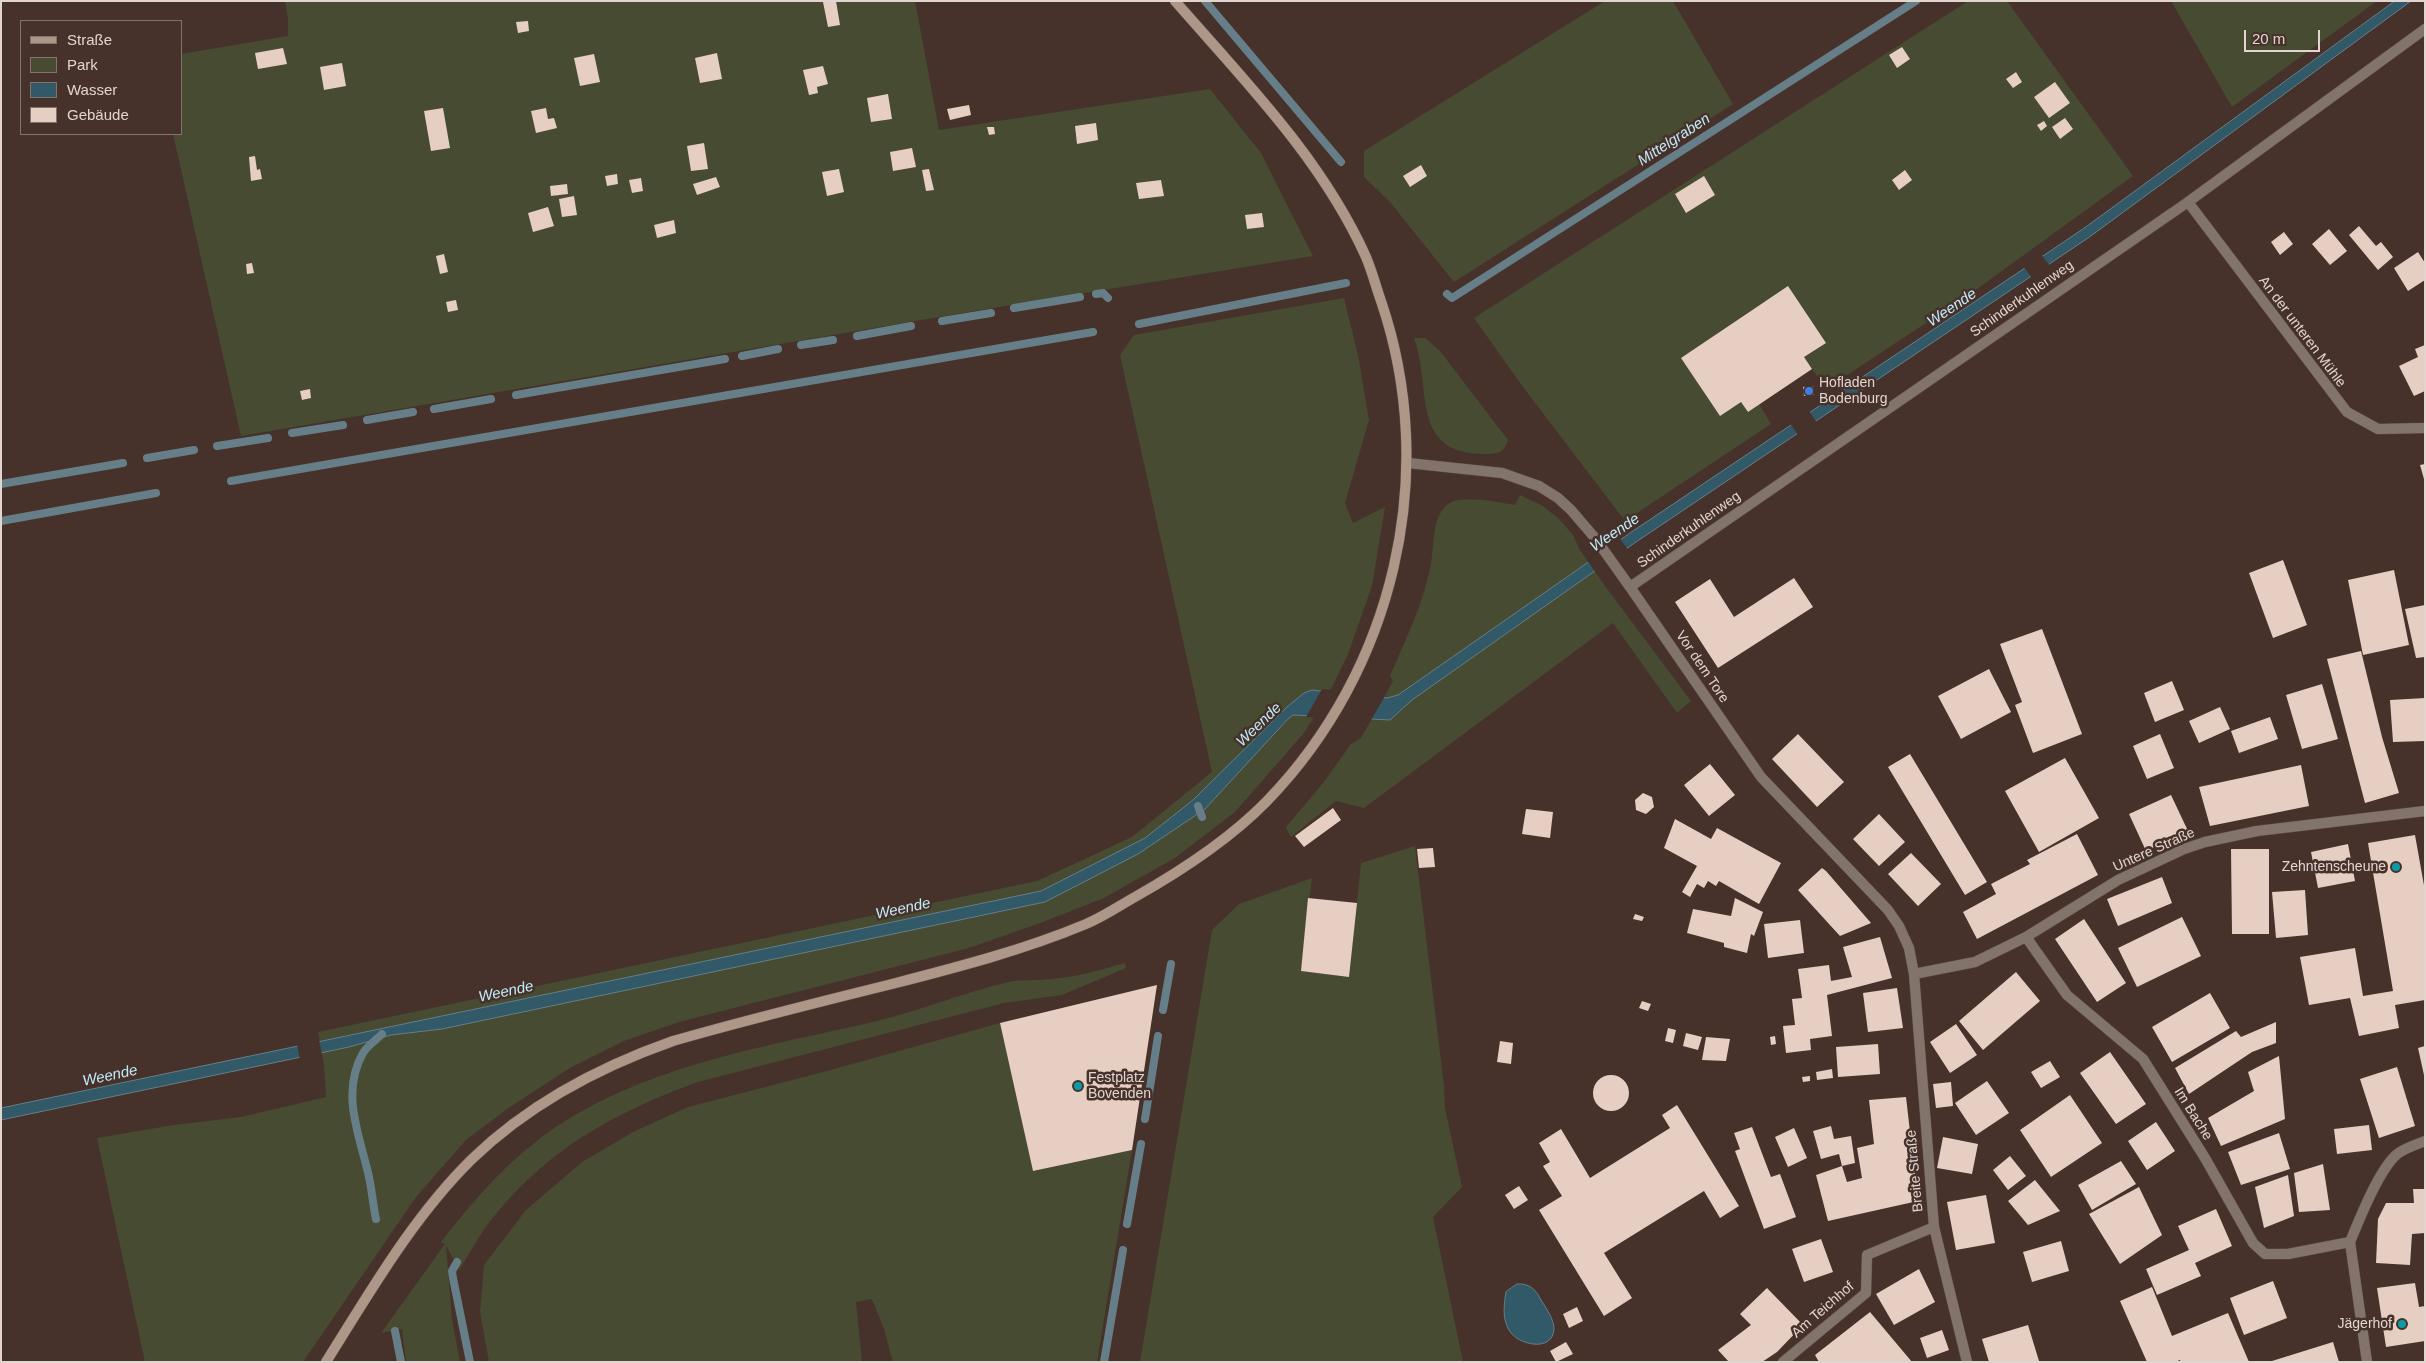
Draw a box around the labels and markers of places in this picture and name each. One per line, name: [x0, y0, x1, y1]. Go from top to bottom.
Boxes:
place label: Hofladen Bodenburg: [1819, 375, 1888, 408]
marker: Hofladen Bodenburg: [1803, 385, 1815, 397]
place label: Zehntenscheune: [2282, 859, 2386, 875]
marker: Zehntenscheune: [2390, 861, 2402, 873]
place label: Festplatz Bovenden: [1088, 1070, 1151, 1102]
marker: Festplatz Bovenden: [1072, 1080, 1084, 1092]
place label: Jägerhof: [2338, 1316, 2392, 1332]
marker: Jägerhof: [2396, 1318, 2408, 1330]

